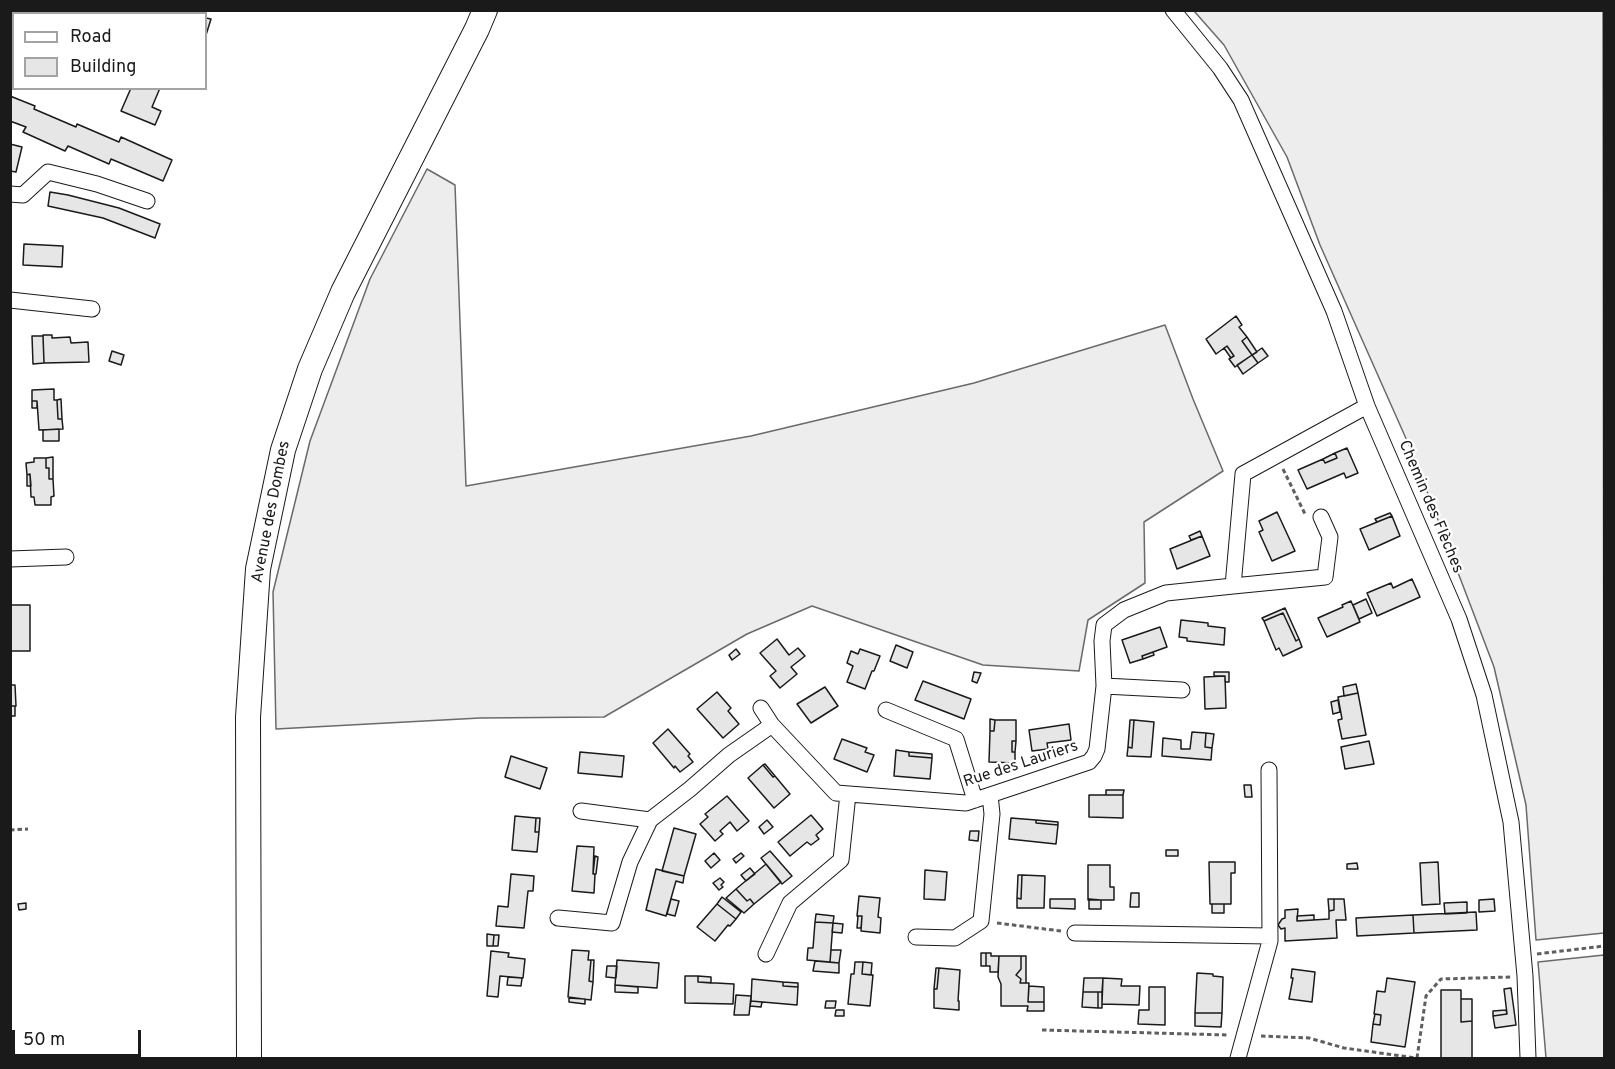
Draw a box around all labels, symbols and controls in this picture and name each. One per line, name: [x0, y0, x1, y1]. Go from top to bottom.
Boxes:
legend: [12, 12, 207, 90]
text: Road: [70, 26, 112, 49]
text: Building: [70, 56, 136, 79]
street label: Chemin des Flèches: [1393, 438, 1467, 576]
street label: Avenue des Dombes: [249, 439, 295, 585]
street label: Rue des Lauriers: [961, 737, 1081, 793]
scale bar: [15, 1018, 144, 1056]
text: 50 m: [23, 1029, 65, 1052]

